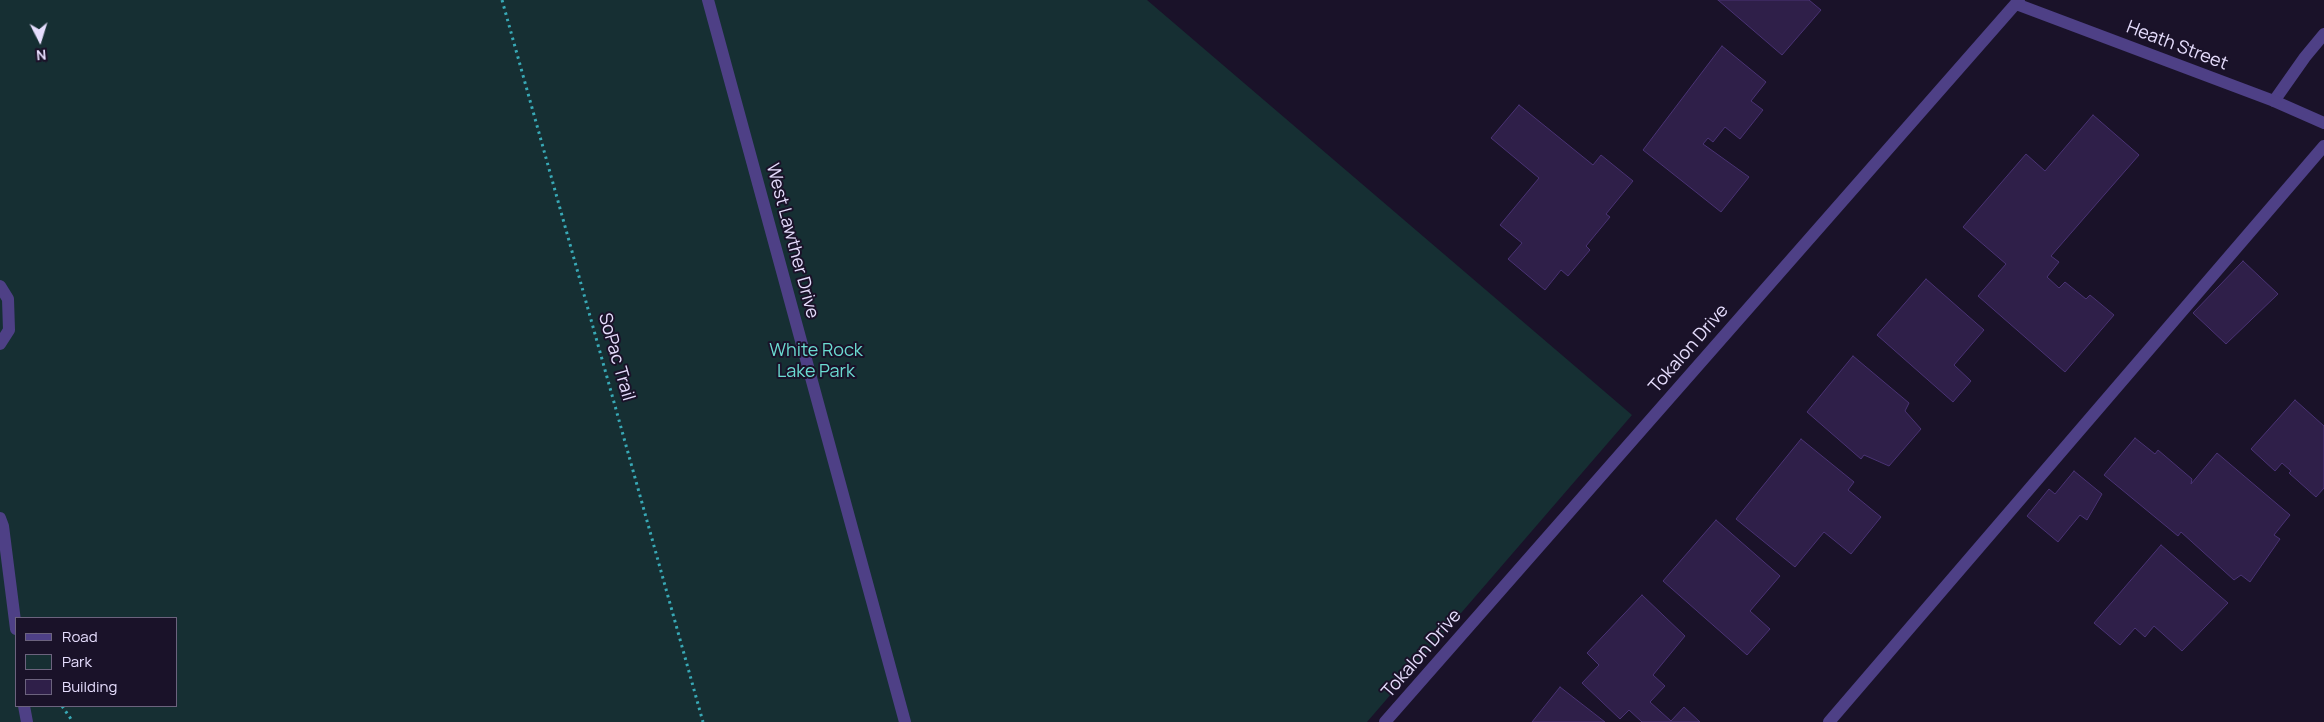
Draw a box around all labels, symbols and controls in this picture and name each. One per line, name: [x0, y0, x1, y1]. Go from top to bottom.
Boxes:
north arrow: [15, 15, 65, 65]
street label: Heath Street: [2123, 17, 2231, 75]
text: N: [36, 46, 47, 65]
street label: West Lawther Drive: [761, 161, 823, 321]
street label: Tokalon Drive: [1645, 300, 1733, 398]
street label: SoPac Trail: [593, 311, 639, 403]
park label: White Rock Lake Park: [769, 340, 863, 382]
street label: Tokalon Drive: [1378, 605, 1466, 703]
legend: [15, 617, 178, 707]
text: Road: [62, 626, 98, 647]
text: Park: [62, 651, 92, 672]
text: Building: [62, 676, 117, 697]

